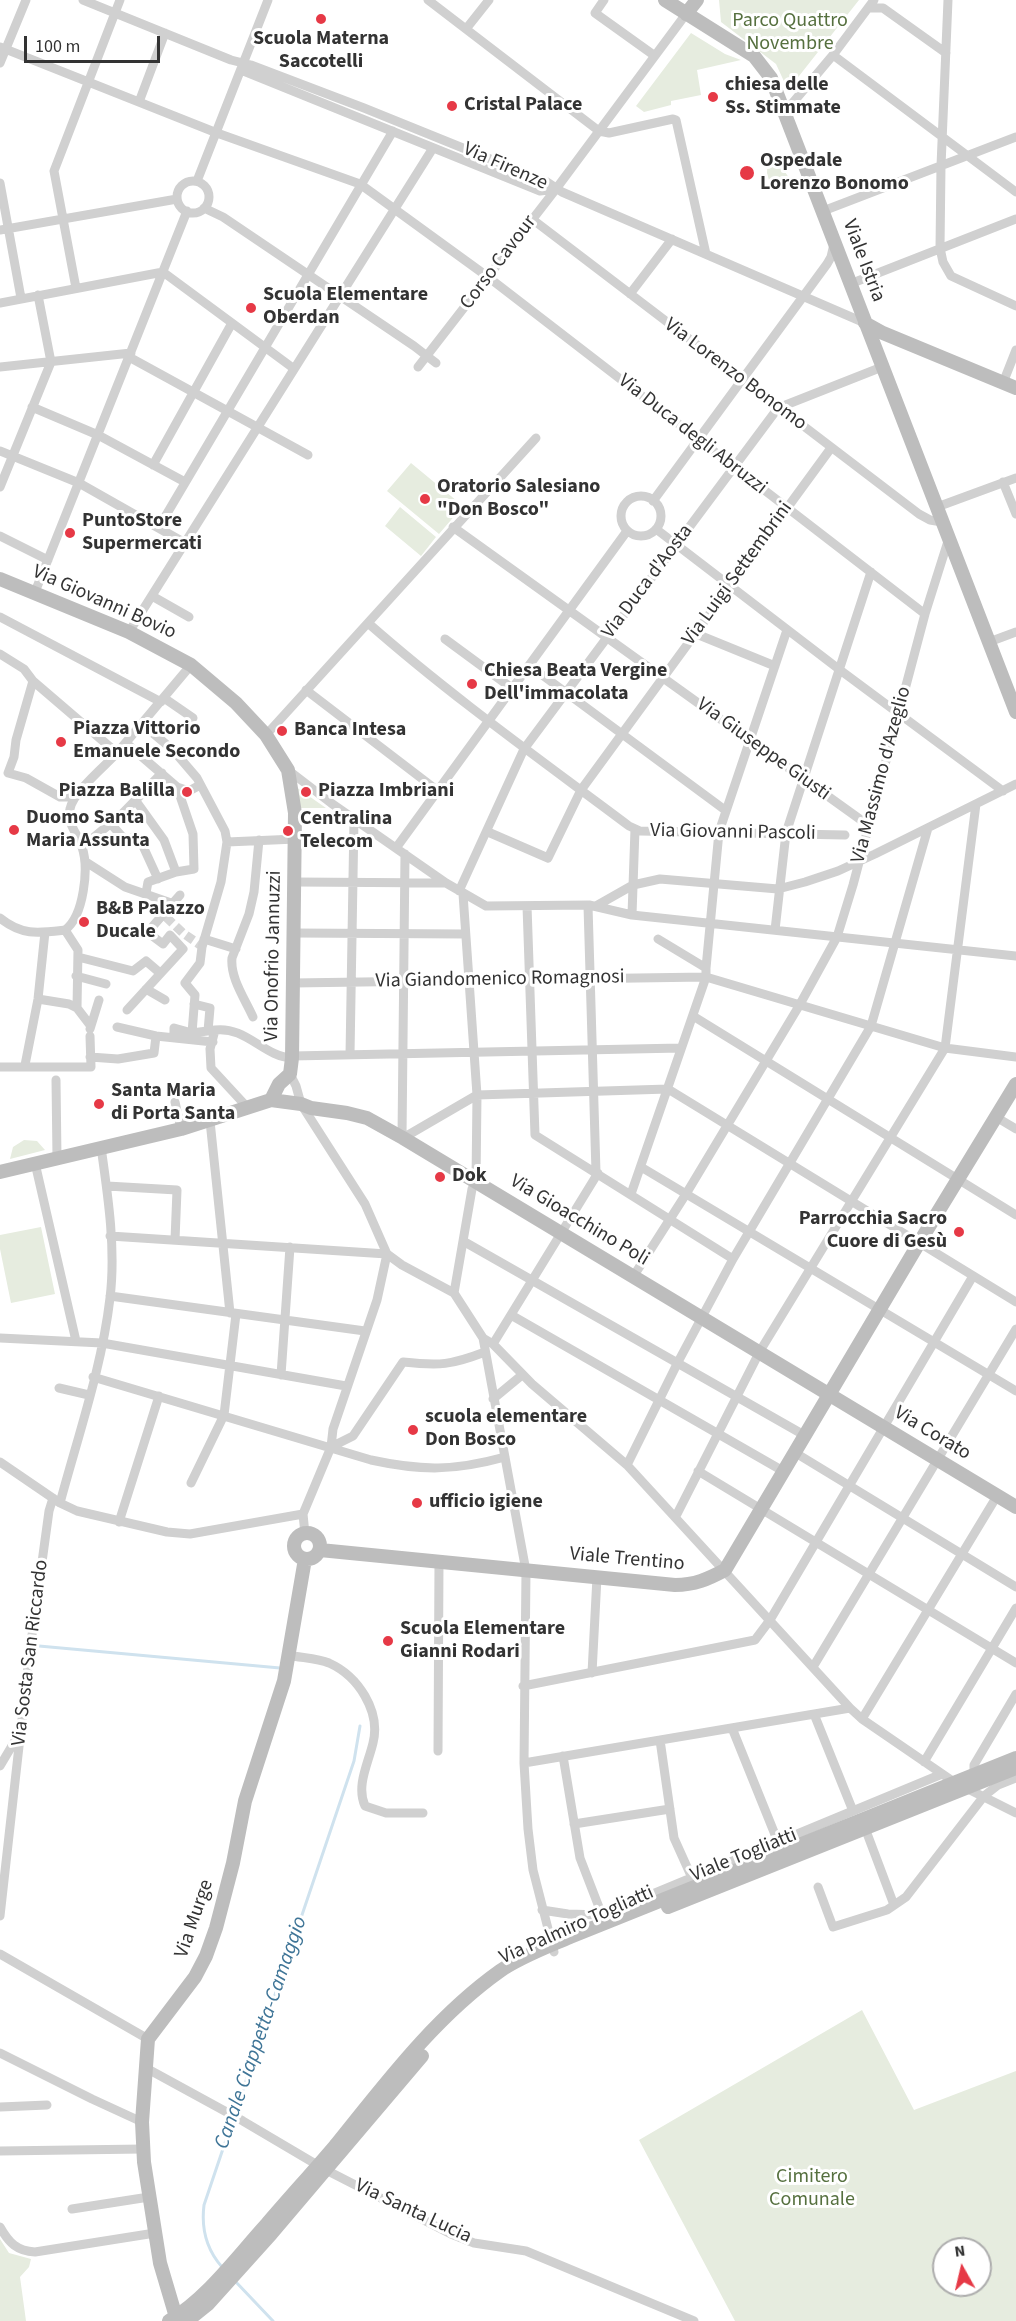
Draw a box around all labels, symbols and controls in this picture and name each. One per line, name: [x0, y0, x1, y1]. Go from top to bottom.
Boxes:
park label: Parco Quattro Novembre: [732, 10, 848, 57]
marker: Scuola Materna Saccotelli: [314, 12, 328, 26]
scale bar: [27, 24, 164, 62]
place label: Scuola Materna Saccotelli: [253, 28, 389, 75]
text: 100 m: [35, 34, 80, 59]
place label: chiesa delle Ss. Stimmate: [725, 74, 841, 121]
marker: chiesa delle Ss. Stimmate: [706, 90, 720, 104]
place label: Cristal Palace: [464, 94, 582, 118]
marker: Cristal Palace: [445, 99, 459, 113]
street label: Via Firenze: [459, 138, 551, 196]
place label: Ospedale Lorenzo Bonomo: [760, 150, 909, 197]
marker: Ospedale Lorenzo Bonomo: [738, 164, 756, 182]
street label: Corso Cavour: [456, 211, 542, 315]
street label: Viale Istria: [836, 216, 890, 306]
place label: Scuola Elementare Oberdan: [263, 284, 428, 331]
marker: Scuola Elementare Oberdan: [244, 301, 258, 315]
street label: Via Lorenzo Bonomo: [659, 314, 811, 436]
street label: Via Duca degli Abruzzi: [613, 370, 771, 500]
place label: Oratorio Salesiano "Don Bosco": [437, 476, 600, 523]
marker: Oratorio Salesiano "Don Bosco": [418, 492, 432, 506]
street label: Via Luigi Settembrini: [678, 497, 798, 651]
place label: PuntoStore Supermercati: [82, 510, 202, 557]
street label: Via Duca d'Aosta: [597, 520, 699, 644]
marker: PuntoStore Supermercati: [63, 526, 77, 540]
street label: Via Giovanni Bovio: [28, 561, 180, 645]
place label: Chiesa Beata Vergine Dell'immacolata: [484, 660, 667, 707]
marker: Chiesa Beata Vergine Dell'immacolata: [465, 677, 479, 691]
street label: Via Massimo d'Azeglio: [847, 684, 917, 866]
street label: Via Giuseppe Giusti: [691, 693, 835, 807]
place label: Piazza Vittorio Emanuele Secondo: [73, 718, 240, 765]
place label: Banca Intesa: [294, 719, 406, 743]
marker: Banca Intesa: [275, 724, 289, 738]
marker: Piazza Vittorio Emanuele Secondo: [54, 735, 68, 749]
place label: Piazza Balilla: [58, 780, 175, 804]
place label: Piazza Imbriani: [318, 780, 454, 804]
marker: Piazza Balilla: [180, 785, 194, 799]
marker: Piazza Imbriani: [299, 785, 313, 799]
place label: Duomo Santa Maria Assunta: [26, 807, 150, 854]
place label: Centralina Telecom: [300, 808, 392, 855]
street label: Via Giovanni Pascoli: [650, 820, 816, 846]
marker: Duomo Santa Maria Assunta: [7, 823, 21, 837]
marker: Centralina Telecom: [281, 824, 295, 838]
street label: Via Onofrio Jannuzzi: [261, 870, 287, 1042]
place label: B&B Palazzo Ducale: [96, 898, 205, 945]
marker: B&B Palazzo Ducale: [77, 915, 91, 929]
street label: Via Giandomenico Romagnosi: [375, 966, 625, 994]
place label: Santa Maria di Porta Santa: [111, 1080, 235, 1127]
marker: Santa Maria di Porta Santa: [92, 1097, 106, 1111]
place label: Dok: [452, 1165, 487, 1189]
marker: Dok: [433, 1170, 447, 1184]
street label: Via Gioacchino Poli: [505, 1170, 653, 1272]
place label: Parrocchia Sacro Cuore di Gesù: [799, 1208, 947, 1255]
marker: Parrocchia Sacro Cuore di Gesù: [952, 1225, 966, 1239]
street label: Via Corato: [889, 1402, 975, 1466]
place label: scuola elementare Don Bosco: [425, 1406, 587, 1453]
marker: scuola elementare Don Bosco: [406, 1423, 420, 1437]
place label: ufficio igiene: [429, 1491, 543, 1515]
marker: ufficio igiene: [410, 1496, 424, 1510]
street label: Viale Trentino: [569, 1543, 685, 1577]
street label: Via Sosta San Riccardo: [8, 1558, 54, 1748]
place label: Scuola Elementare Gianni Rodari: [400, 1618, 565, 1665]
marker: Scuola Elementare Gianni Rodari: [381, 1634, 395, 1648]
street label: Viale Togliatti: [687, 1824, 801, 1888]
street label: Via Murge: [170, 1877, 220, 1961]
street label: Via Palmiro Togliatti: [496, 1881, 658, 1971]
water label: Canale Ciappetta-Camaggio: [210, 1913, 314, 2153]
park label: Cimitero Comunale: [769, 2166, 855, 2213]
street label: Via Santa Lucia: [351, 2175, 475, 2249]
north arrow: [932, 2237, 992, 2297]
text: N: [953, 2240, 967, 2263]

